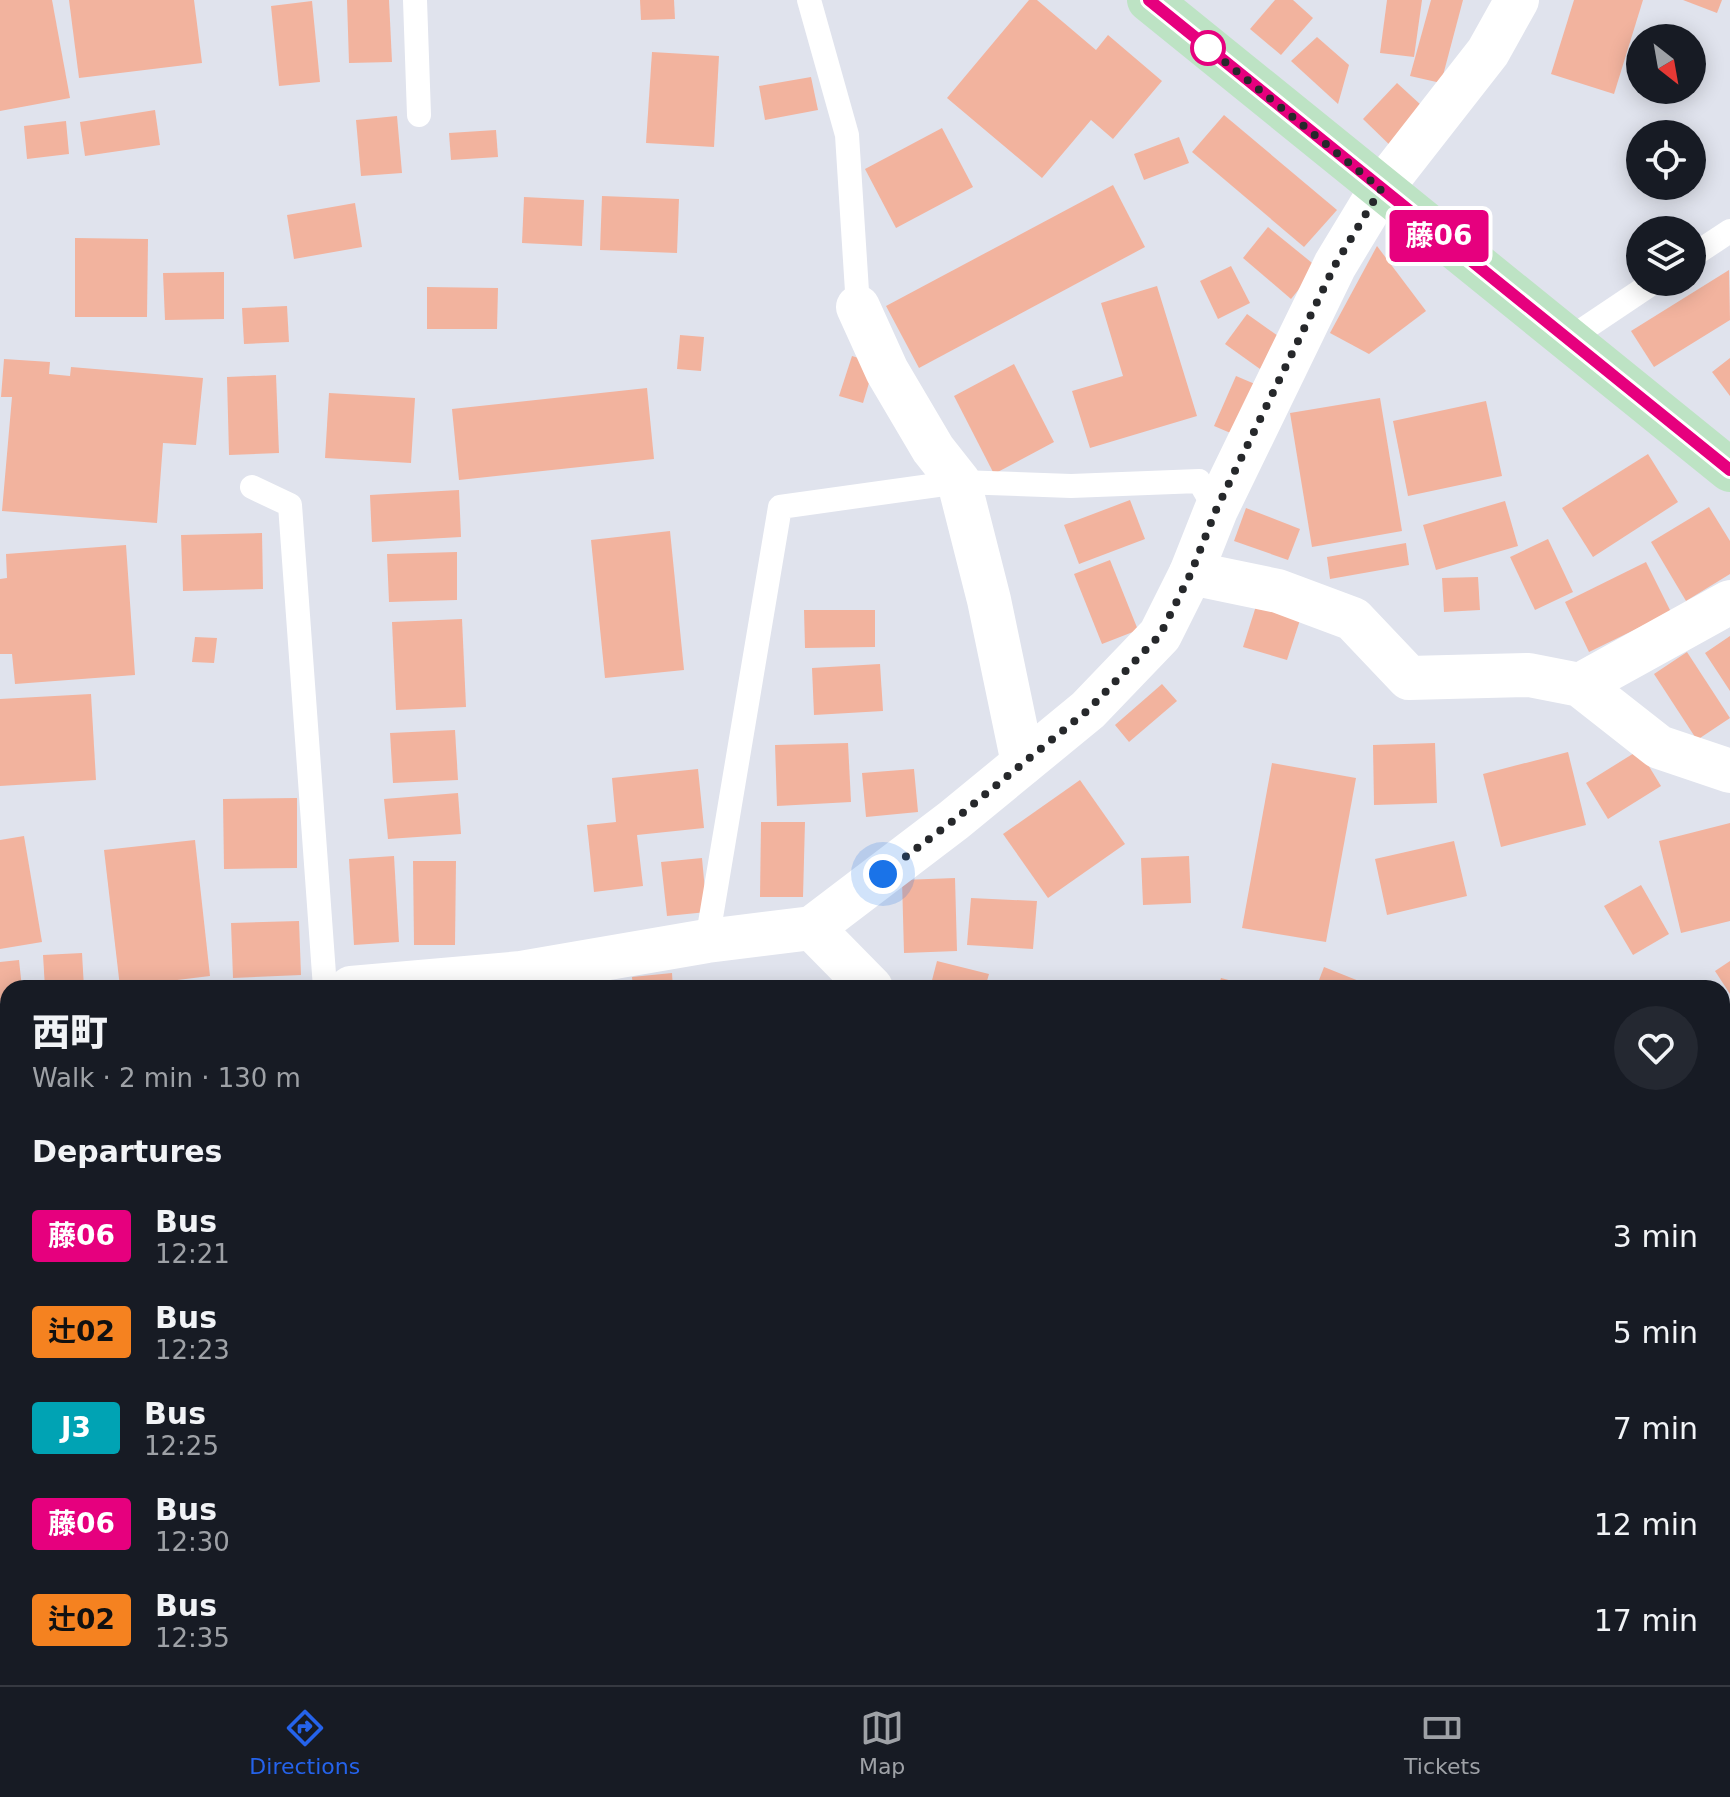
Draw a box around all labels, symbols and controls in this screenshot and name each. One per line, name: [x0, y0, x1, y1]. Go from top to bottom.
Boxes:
north arrow: [1626, 24, 1706, 104]
map controls: [1626, 24, 1706, 296]
unlabelled marker: [1191, 31, 1225, 65]
button: locate: [1626, 120, 1706, 200]
line badge: 藤06: [1393, 210, 1485, 262]
button: layers: [1626, 216, 1706, 296]
text: 藤06: [1406, 219, 1472, 252]
your location: [863, 854, 903, 894]
button: heart: [1614, 1006, 1698, 1090]
text: 西町: [32, 1011, 108, 1055]
text: Walk · 2 min · 130 m: [32, 1063, 301, 1093]
text: Departures: [32, 1134, 222, 1169]
text: Bus: [155, 1204, 217, 1239]
text: 藤06: [48, 1219, 115, 1252]
text: 3 min: [1613, 1219, 1698, 1254]
text: 12:21: [155, 1239, 230, 1269]
text: Bus: [155, 1300, 217, 1335]
text: 辻02: [48, 1315, 115, 1348]
text: 5 min: [1613, 1315, 1698, 1350]
text: 12:23: [155, 1335, 230, 1365]
text: Bus: [144, 1396, 206, 1431]
text: J3: [61, 1411, 91, 1444]
text: 7 min: [1613, 1411, 1698, 1446]
text: 12:25: [144, 1431, 219, 1461]
text: Bus: [155, 1492, 217, 1527]
text: 藤06: [48, 1507, 115, 1540]
text: 12 min: [1594, 1507, 1698, 1542]
text: 12:30: [155, 1527, 230, 1557]
text: Bus: [155, 1588, 217, 1623]
text: 辻02: [48, 1603, 115, 1636]
text: 17 min: [1594, 1603, 1698, 1638]
text: 12:35: [155, 1623, 230, 1653]
tab: Directions: [249, 1706, 360, 1779]
tab: Map: [859, 1706, 905, 1779]
tab: Tickets: [1404, 1706, 1481, 1779]

